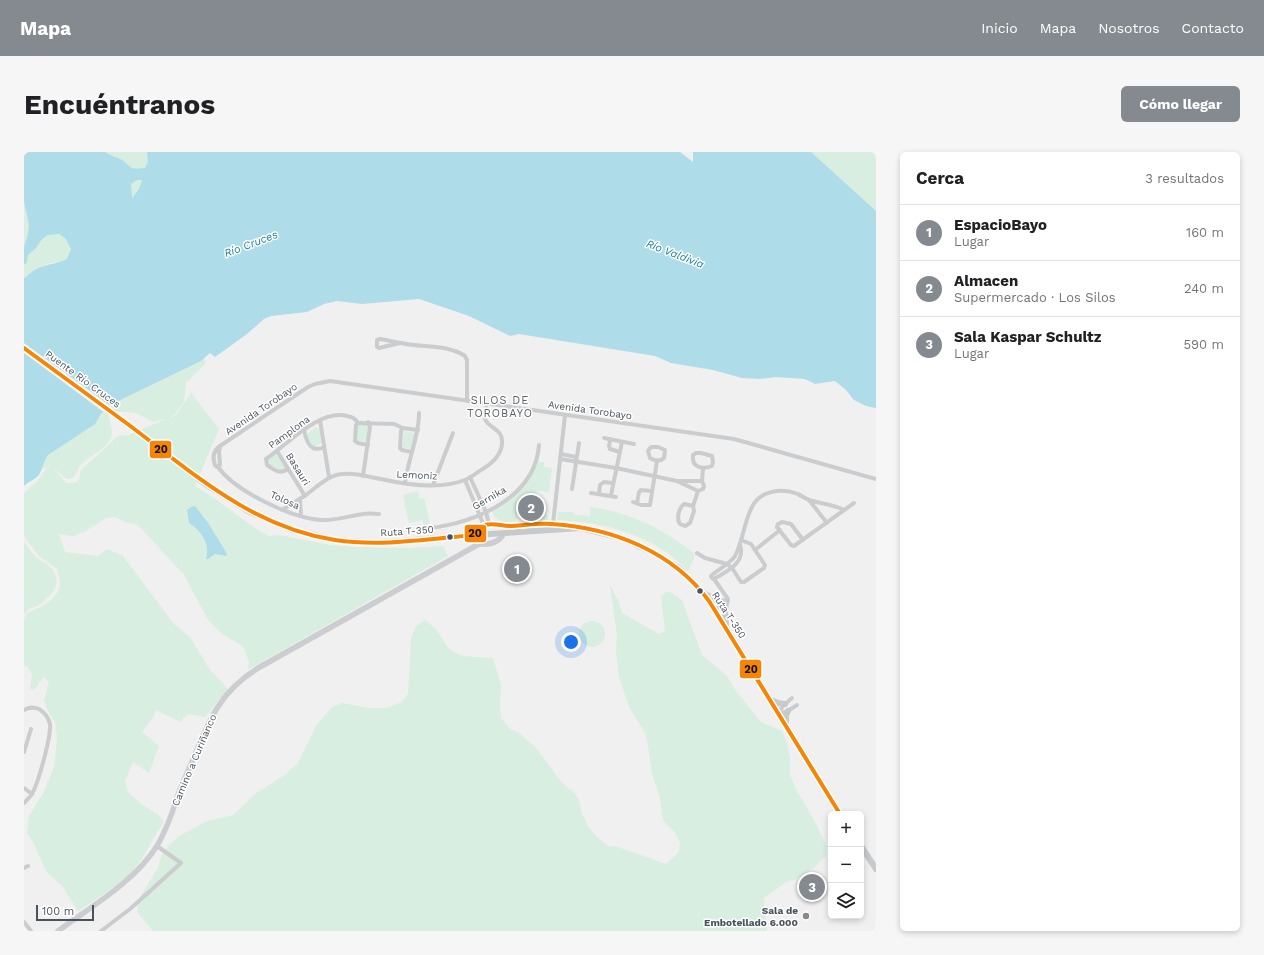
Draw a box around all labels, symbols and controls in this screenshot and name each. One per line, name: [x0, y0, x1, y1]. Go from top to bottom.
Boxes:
text: Mapa: [20, 17, 71, 40]
text: Inicio: [981, 20, 1018, 36]
text: Mapa: [1040, 20, 1076, 36]
text: Nosotros: [1098, 20, 1160, 36]
text: Contacto: [1182, 20, 1244, 36]
button: Cómo llegar: [1121, 86, 1240, 122]
text: Encuéntranos: [24, 88, 215, 121]
text: Cerca: [916, 168, 964, 188]
text: 3 resultados: [1145, 171, 1224, 186]
text: EspacioBayo: [954, 216, 1047, 234]
text: 1: [926, 225, 932, 240]
text: 160 m: [1186, 225, 1224, 240]
water label: Río Cruces: [222, 228, 280, 260]
text: Lugar: [954, 234, 989, 249]
water label: Río Valdivia: [644, 237, 706, 271]
text: Almacen: [954, 272, 1018, 290]
text: 2: [925, 281, 933, 296]
text: 240 m: [1184, 281, 1224, 296]
text: Supermercado · Los Silos: [954, 290, 1116, 305]
text: Sala Kaspar Schultz: [954, 328, 1101, 346]
text: 3: [925, 337, 933, 352]
text: 590 m: [1184, 337, 1224, 352]
text: Lugar: [954, 346, 989, 361]
street label: Puente Río Cruces: [43, 348, 123, 410]
street label: Avenida Torobayo: [223, 381, 299, 437]
district label: SILOS DE TOROBAYO: [467, 394, 533, 420]
street label: Avenida Torobayo: [547, 399, 633, 421]
street label: Pamplona: [266, 413, 312, 451]
line badge: 20: [149, 440, 172, 459]
text: 20: [154, 443, 168, 456]
street label: Basauri: [284, 451, 312, 487]
street label: Lemoniz: [396, 468, 438, 482]
street label: Gernika: [470, 484, 508, 512]
street label: Tolosa: [269, 489, 302, 511]
pin: 2: [518, 493, 544, 523]
street label: Ruta T-350: [380, 524, 434, 538]
line badge: 20: [464, 524, 487, 543]
text: 20: [468, 527, 482, 540]
unlabelled marker: [445, 532, 455, 542]
pin: 1: [504, 554, 530, 584]
unlabelled marker: [695, 586, 705, 596]
street label: Ruta T-350: [710, 590, 748, 640]
your location: [561, 632, 581, 652]
line badge: 20: [739, 659, 762, 679]
text: 20: [744, 663, 758, 676]
street label: Camino a Curiñanco: [170, 712, 218, 808]
map controls: [828, 811, 864, 919]
button: +: [828, 811, 864, 847]
button: −: [828, 847, 864, 883]
pin: 3: [799, 872, 825, 902]
button: layers: [828, 883, 864, 919]
scale bar: [36, 903, 94, 922]
text: 100 m: [42, 905, 74, 918]
place label: Sala de Embotellado 6.000: [704, 905, 798, 928]
marker: Sala de Embotellado 6.000: [801, 911, 811, 921]

